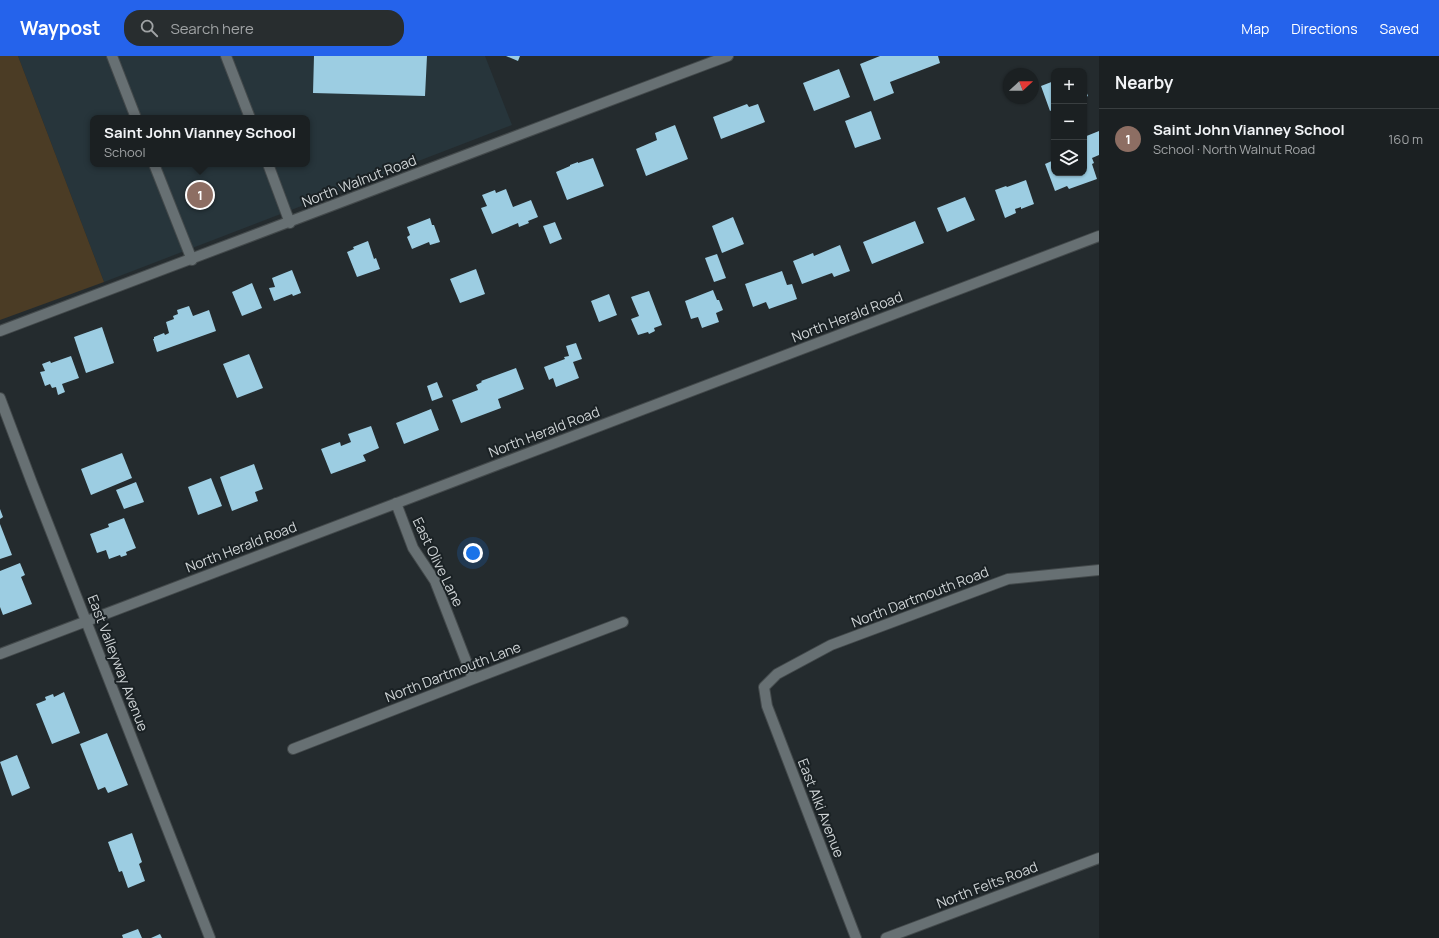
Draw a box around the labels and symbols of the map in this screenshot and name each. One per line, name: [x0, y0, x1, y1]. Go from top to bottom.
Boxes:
north arrow: [1003, 68, 1039, 104]
street label: North Walnut Road: [299, 150, 419, 211]
pin: 1: [187, 180, 213, 210]
street label: North Herald Road: [789, 287, 905, 346]
street label: North Herald Road: [486, 402, 602, 461]
street label: East Olive Lane: [409, 514, 468, 610]
street label: North Herald Road: [183, 517, 299, 576]
your location: [463, 543, 483, 563]
street label: North Dartmouth Road: [848, 562, 991, 632]
street label: East Valleyway Avenue: [84, 592, 153, 734]
street label: North Dartmouth Lane: [382, 637, 523, 706]
street label: East Alki Avenue: [794, 756, 849, 860]
street label: North Felts Road: [934, 857, 1040, 913]

